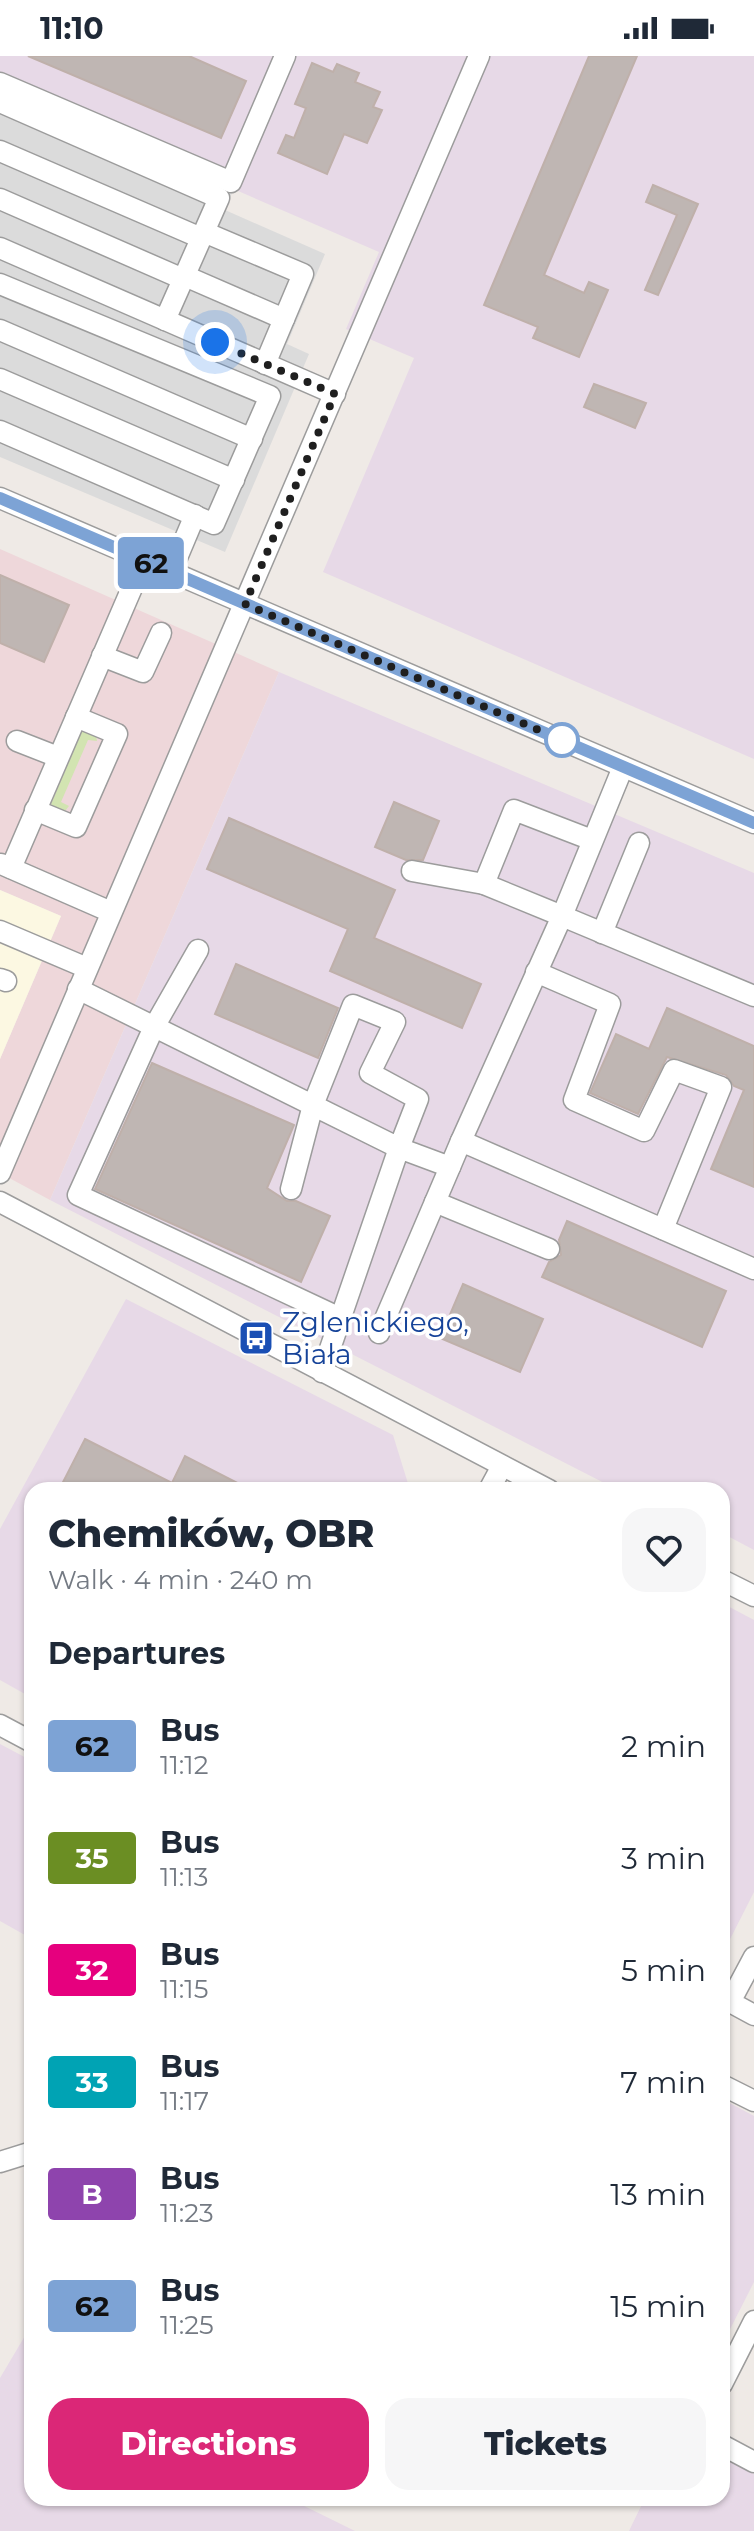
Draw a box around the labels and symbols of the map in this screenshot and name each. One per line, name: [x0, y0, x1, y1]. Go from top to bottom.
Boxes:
your location: [195, 322, 235, 362]
line badge: 62: [115, 537, 187, 589]
unlabelled marker: [545, 723, 579, 757]
place label: Zglenickiego, Biała: [282, 1305, 469, 1371]
bus stop icon: Zglenickiego, Biała: [237, 1319, 275, 1357]

